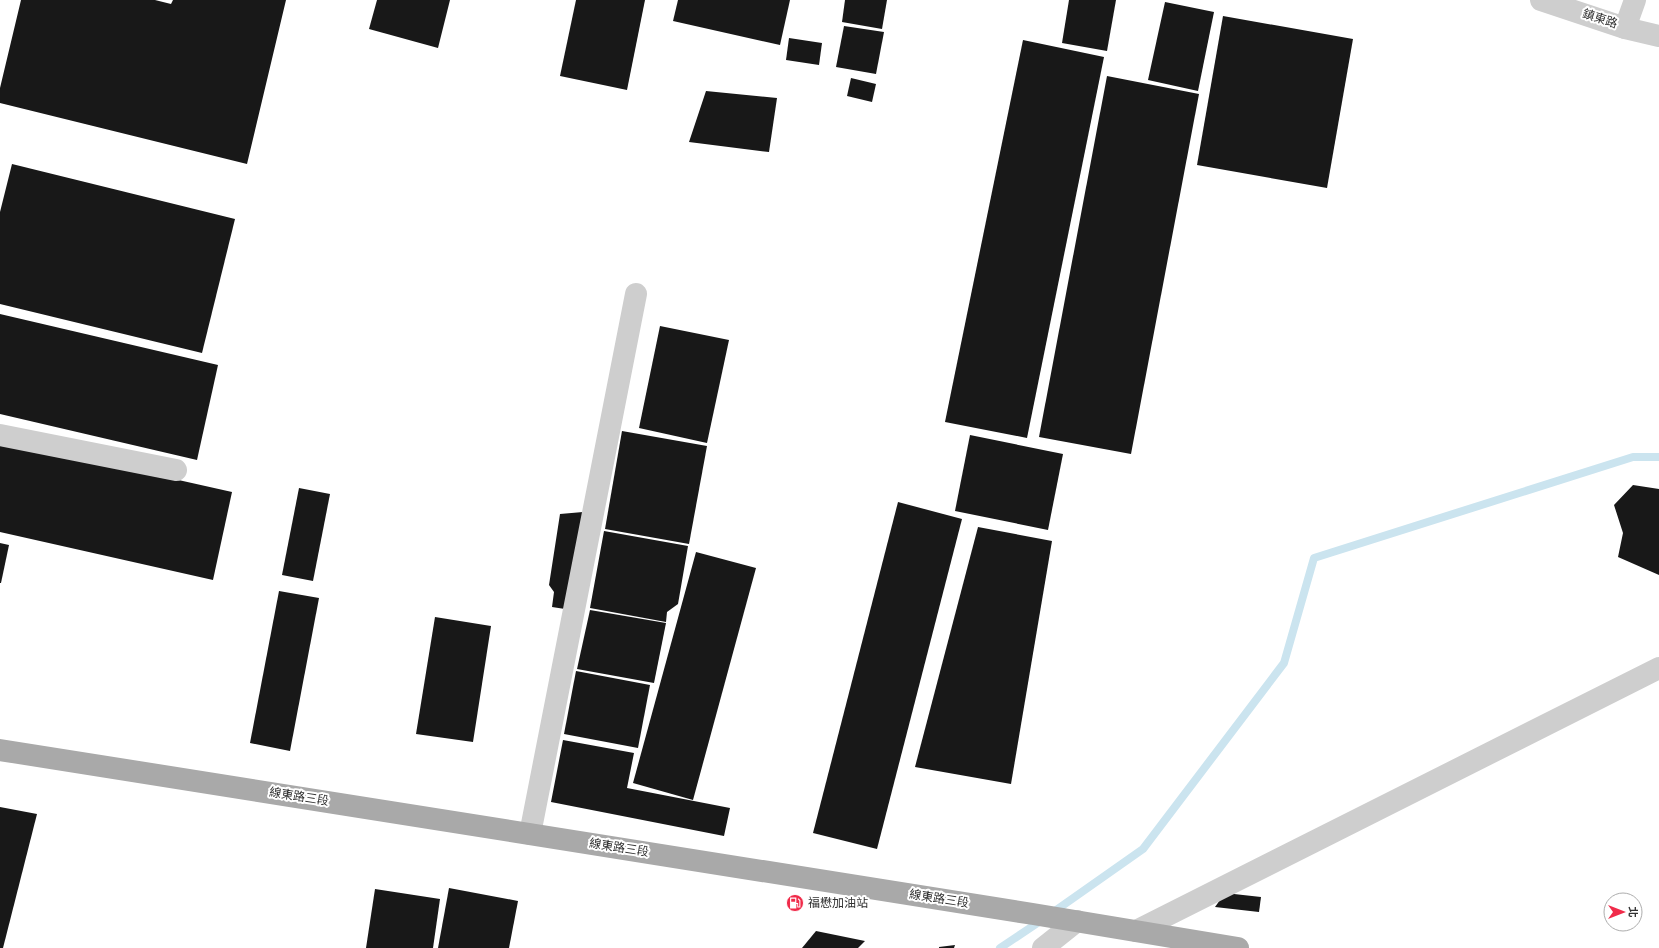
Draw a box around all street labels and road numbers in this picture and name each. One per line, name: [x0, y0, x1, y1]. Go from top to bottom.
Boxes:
street label: 鎮東路: [1581, 6, 1619, 32]
street label: 線東路三段: [268, 785, 330, 809]
street label: 線東路三段: [588, 836, 650, 860]
street label: 線東路三段: [908, 887, 970, 911]

